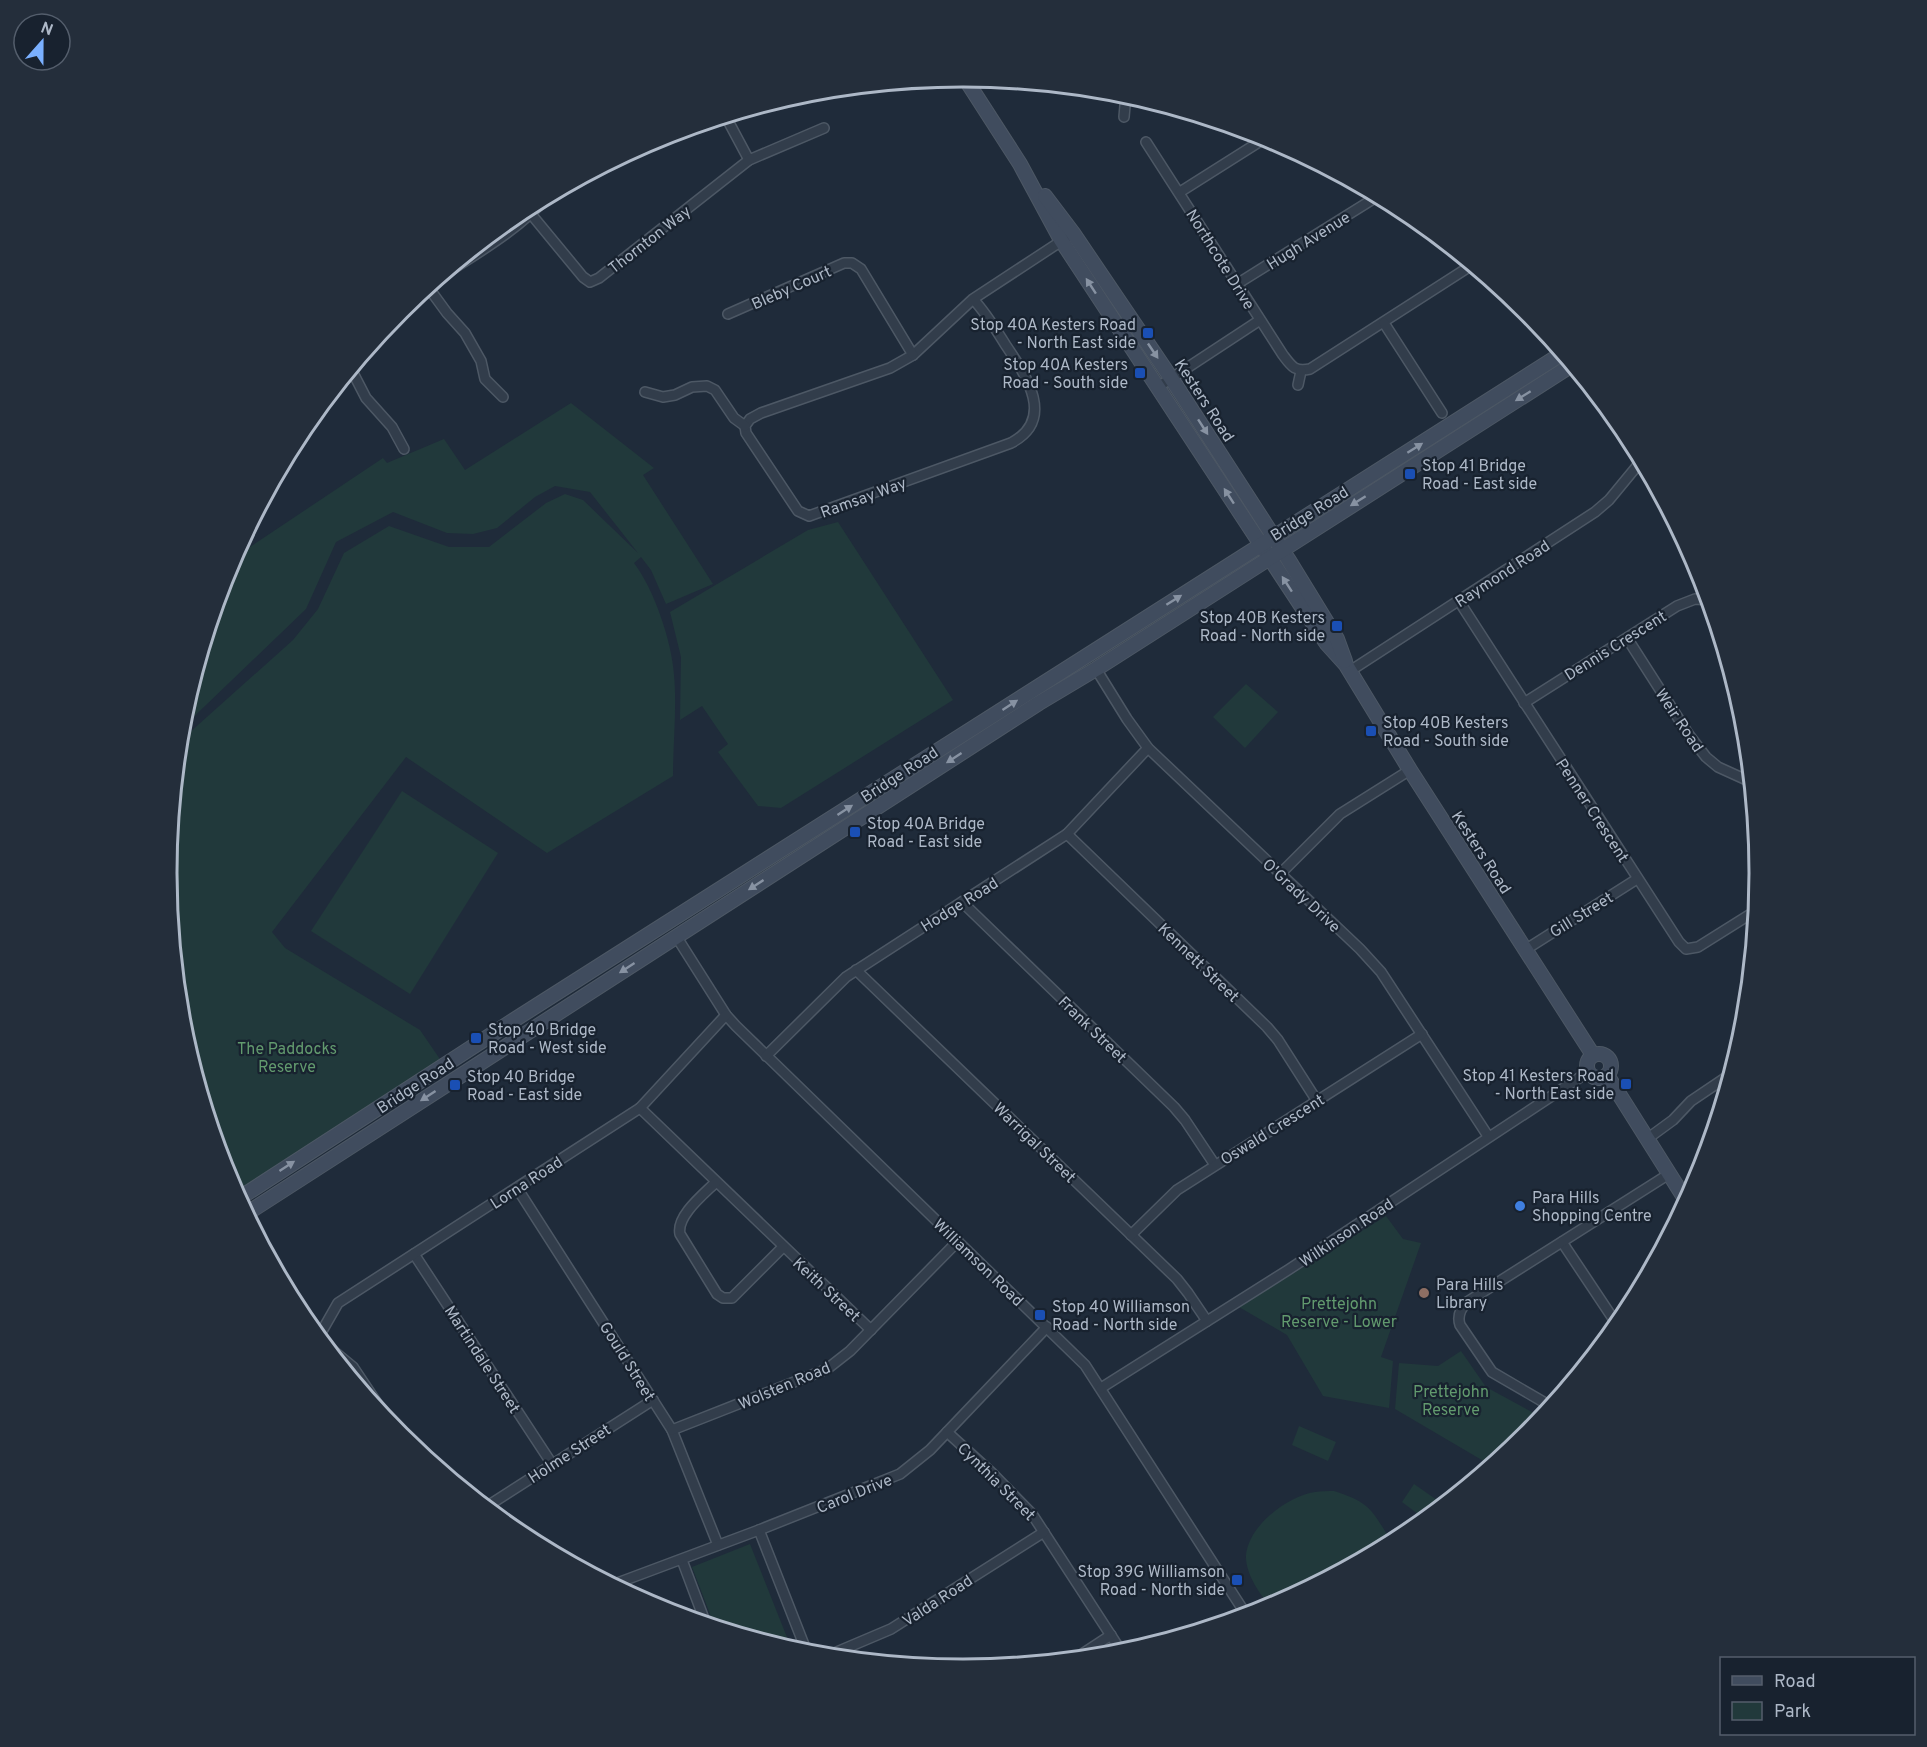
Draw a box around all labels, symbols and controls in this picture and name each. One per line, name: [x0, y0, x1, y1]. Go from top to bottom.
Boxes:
north arrow: [12, 12, 72, 72]
text: N: [38, 18, 56, 41]
street label: Thornton Way: [605, 202, 696, 279]
street label: Northcote Drive: [1180, 206, 1258, 314]
street label: Hugh Avenue: [1264, 208, 1355, 275]
street label: Bleby Court: [749, 262, 835, 315]
one-way arrow: [1086, 278, 1097, 294]
place label: Stop 40A Kesters Road - North East side: [970, 316, 1136, 354]
marker: Stop 40A Kesters Road - North East side: [1141, 326, 1155, 340]
one-way arrow: [1148, 343, 1159, 360]
place label: Stop 40A Kesters Road - South side: [1002, 356, 1128, 394]
street label: Kesters Road: [1169, 356, 1238, 446]
marker: Stop 40A Kesters Road - South side: [1133, 366, 1147, 380]
one-way arrow: [1515, 391, 1531, 402]
one-way arrow: [1197, 419, 1208, 435]
one-way arrow: [1407, 442, 1423, 453]
place label: Stop 41 Bridge Road - East side: [1422, 457, 1537, 495]
marker: Stop 41 Bridge Road - East side: [1403, 467, 1417, 481]
street label: Ramsay Way: [818, 474, 909, 524]
street label: Bridge Road: [1267, 483, 1353, 547]
one-way arrow: [1224, 488, 1235, 504]
one-way arrow: [1350, 495, 1366, 506]
street label: Raymond Road: [1452, 537, 1554, 613]
one-way arrow: [1281, 577, 1293, 593]
one-way arrow: [1166, 595, 1183, 606]
street label: Dennis Crescent: [1561, 607, 1671, 686]
place label: Stop 40B Kesters Road - North side: [1199, 609, 1325, 647]
marker: Stop 40B Kesters Road - North side: [1330, 619, 1344, 633]
street label: Weir Road: [1650, 685, 1707, 757]
one-way arrow: [1002, 700, 1018, 711]
place label: Stop 40B Kesters Road - South side: [1383, 714, 1509, 752]
marker: Stop 40B Kesters Road - South side: [1364, 724, 1378, 738]
street label: Bridge Road: [858, 743, 942, 808]
one-way arrow: [947, 752, 963, 764]
street label: Penner Crescent: [1550, 755, 1632, 867]
one-way arrow: [837, 804, 853, 816]
street label: Kesters Road: [1446, 808, 1515, 898]
place label: Stop 40A Bridge Road - East side: [867, 815, 985, 853]
marker: Stop 40A Bridge Road - East side: [848, 825, 862, 839]
street label: O'Grady Drive: [1257, 855, 1344, 938]
street label: Hodge Road: [918, 874, 1003, 937]
one-way arrow: [748, 880, 764, 891]
street label: Gill Street: [1547, 888, 1618, 943]
street label: Kennett Street: [1153, 920, 1243, 1007]
one-way arrow: [619, 962, 635, 973]
street label: Frank Street: [1053, 993, 1130, 1068]
place label: Stop 40 Bridge Road - West side: [488, 1021, 607, 1059]
marker: Stop 40 Bridge Road - West side: [469, 1031, 483, 1045]
park label: The Paddocks Reserve: [237, 1040, 337, 1078]
street label: Bridge Road: [374, 1054, 458, 1119]
place label: Stop 41 Kesters Road - North East side: [1462, 1067, 1614, 1105]
place label: Stop 40 Bridge Road - East side: [467, 1068, 582, 1106]
marker: Stop 41 Kesters Road - North East side: [1619, 1077, 1633, 1091]
marker: Stop 40 Bridge Road - East side: [448, 1078, 462, 1092]
one-way arrow: [420, 1091, 436, 1102]
street label: Oswald Crescent: [1217, 1091, 1329, 1171]
street label: Warrigal Street: [988, 1099, 1079, 1188]
street label: Lorna Road: [487, 1153, 567, 1214]
one-way arrow: [279, 1161, 295, 1172]
place label: Para Hills Shopping Centre: [1532, 1189, 1652, 1227]
street label: Wilkinson Road: [1296, 1195, 1398, 1272]
marker: Para Hills Shopping Centre: [1513, 1199, 1527, 1213]
street label: Williamson Road: [928, 1215, 1027, 1312]
street label: Keith Street: [788, 1254, 864, 1327]
place label: Para Hills Library: [1436, 1276, 1504, 1314]
marker: Para Hills Library: [1417, 1286, 1431, 1300]
park label: Prettejohn Reserve - Lower: [1281, 1295, 1397, 1333]
place label: Stop 40 Williamson Road - North side: [1052, 1298, 1190, 1336]
street label: Martindale Street: [439, 1302, 524, 1418]
marker: Stop 40 Williamson Road - North side: [1033, 1308, 1047, 1322]
street label: Gould Street: [594, 1319, 659, 1405]
street label: Wolsten Road: [736, 1358, 834, 1415]
park label: Prettejohn Reserve: [1413, 1383, 1489, 1421]
street label: Holme Street: [525, 1421, 615, 1489]
street label: Cynthia Street: [952, 1439, 1039, 1526]
street label: Carol Drive: [814, 1471, 895, 1519]
place label: Stop 39G Williamson Road - North side: [1077, 1563, 1225, 1601]
street label: Valda Road: [899, 1571, 977, 1632]
marker: Stop 39G Williamson Road - North side: [1230, 1573, 1244, 1587]
legend: [1720, 1657, 1915, 1735]
text: Road: [1774, 1671, 1816, 1694]
text: Park: [1774, 1701, 1811, 1724]

